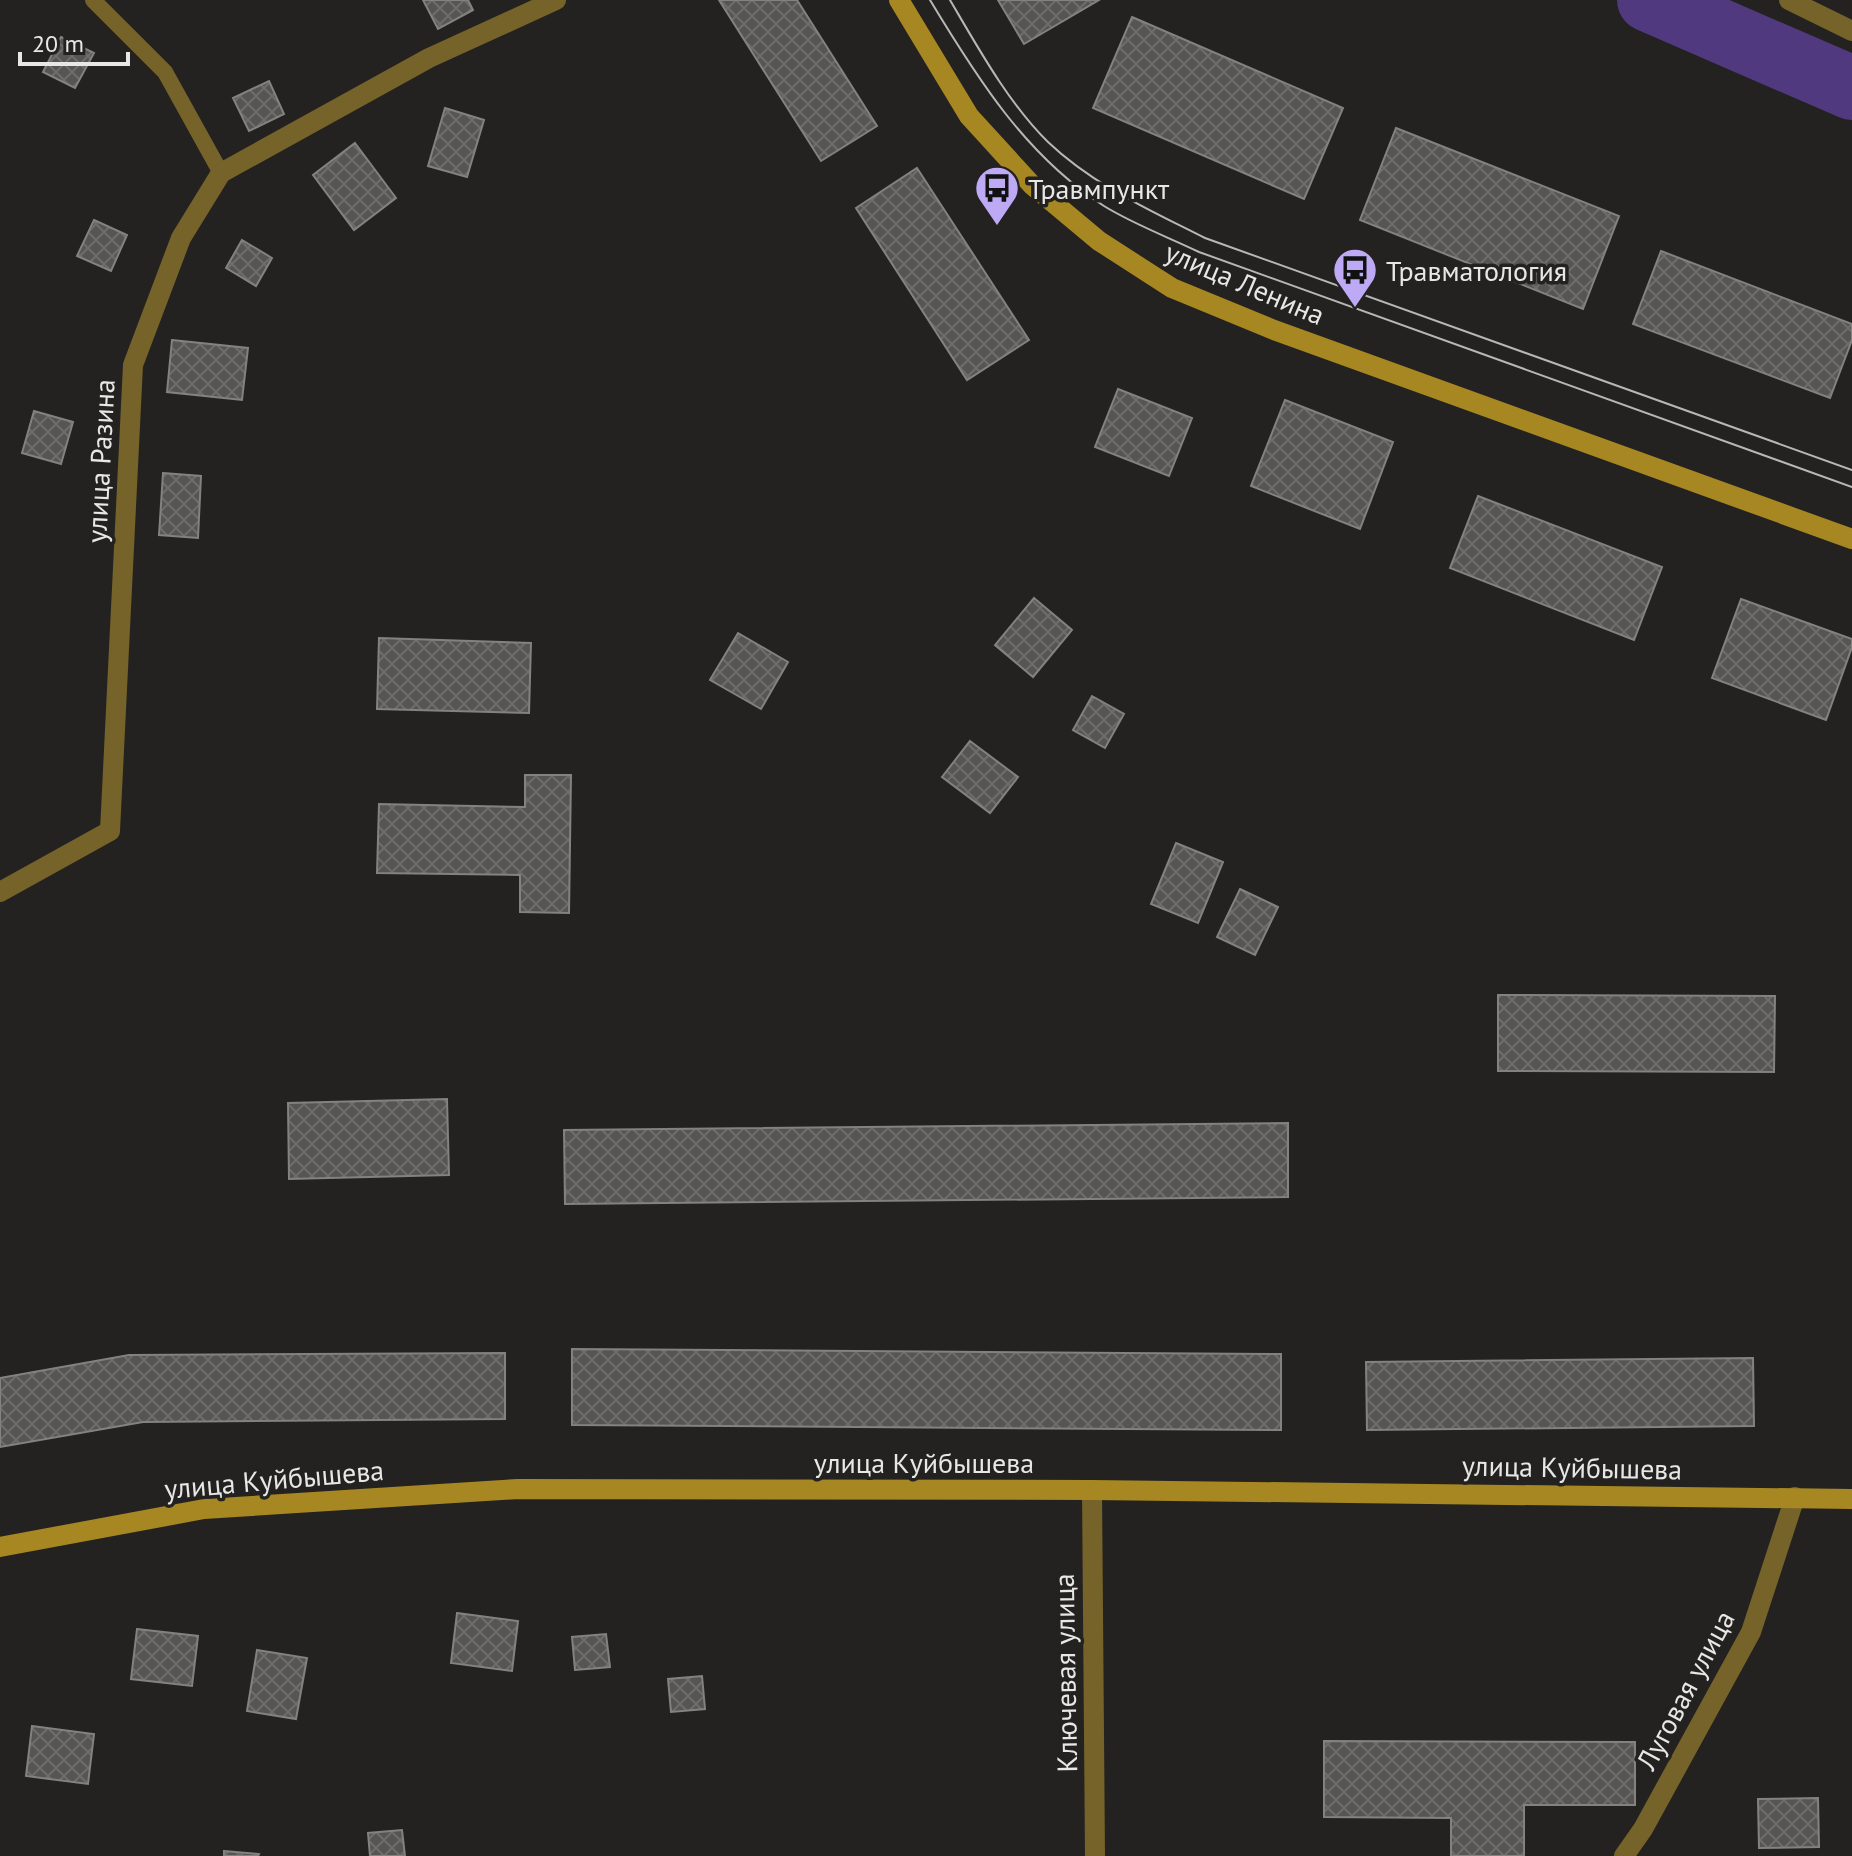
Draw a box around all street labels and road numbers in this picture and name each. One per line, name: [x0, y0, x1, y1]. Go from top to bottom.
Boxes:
street label: улица Ленина: [1160, 233, 1330, 333]
street label: улица Разина: [77, 378, 123, 544]
street label: улица Куйбышева: [814, 1444, 1034, 1481]
street label: улица Куйбышева: [1462, 1447, 1682, 1487]
street label: улица Куйбышева: [163, 1451, 385, 1507]
street label: Ключевая улица: [1045, 1573, 1085, 1773]
street label: Луговая улица: [1627, 1604, 1742, 1777]

